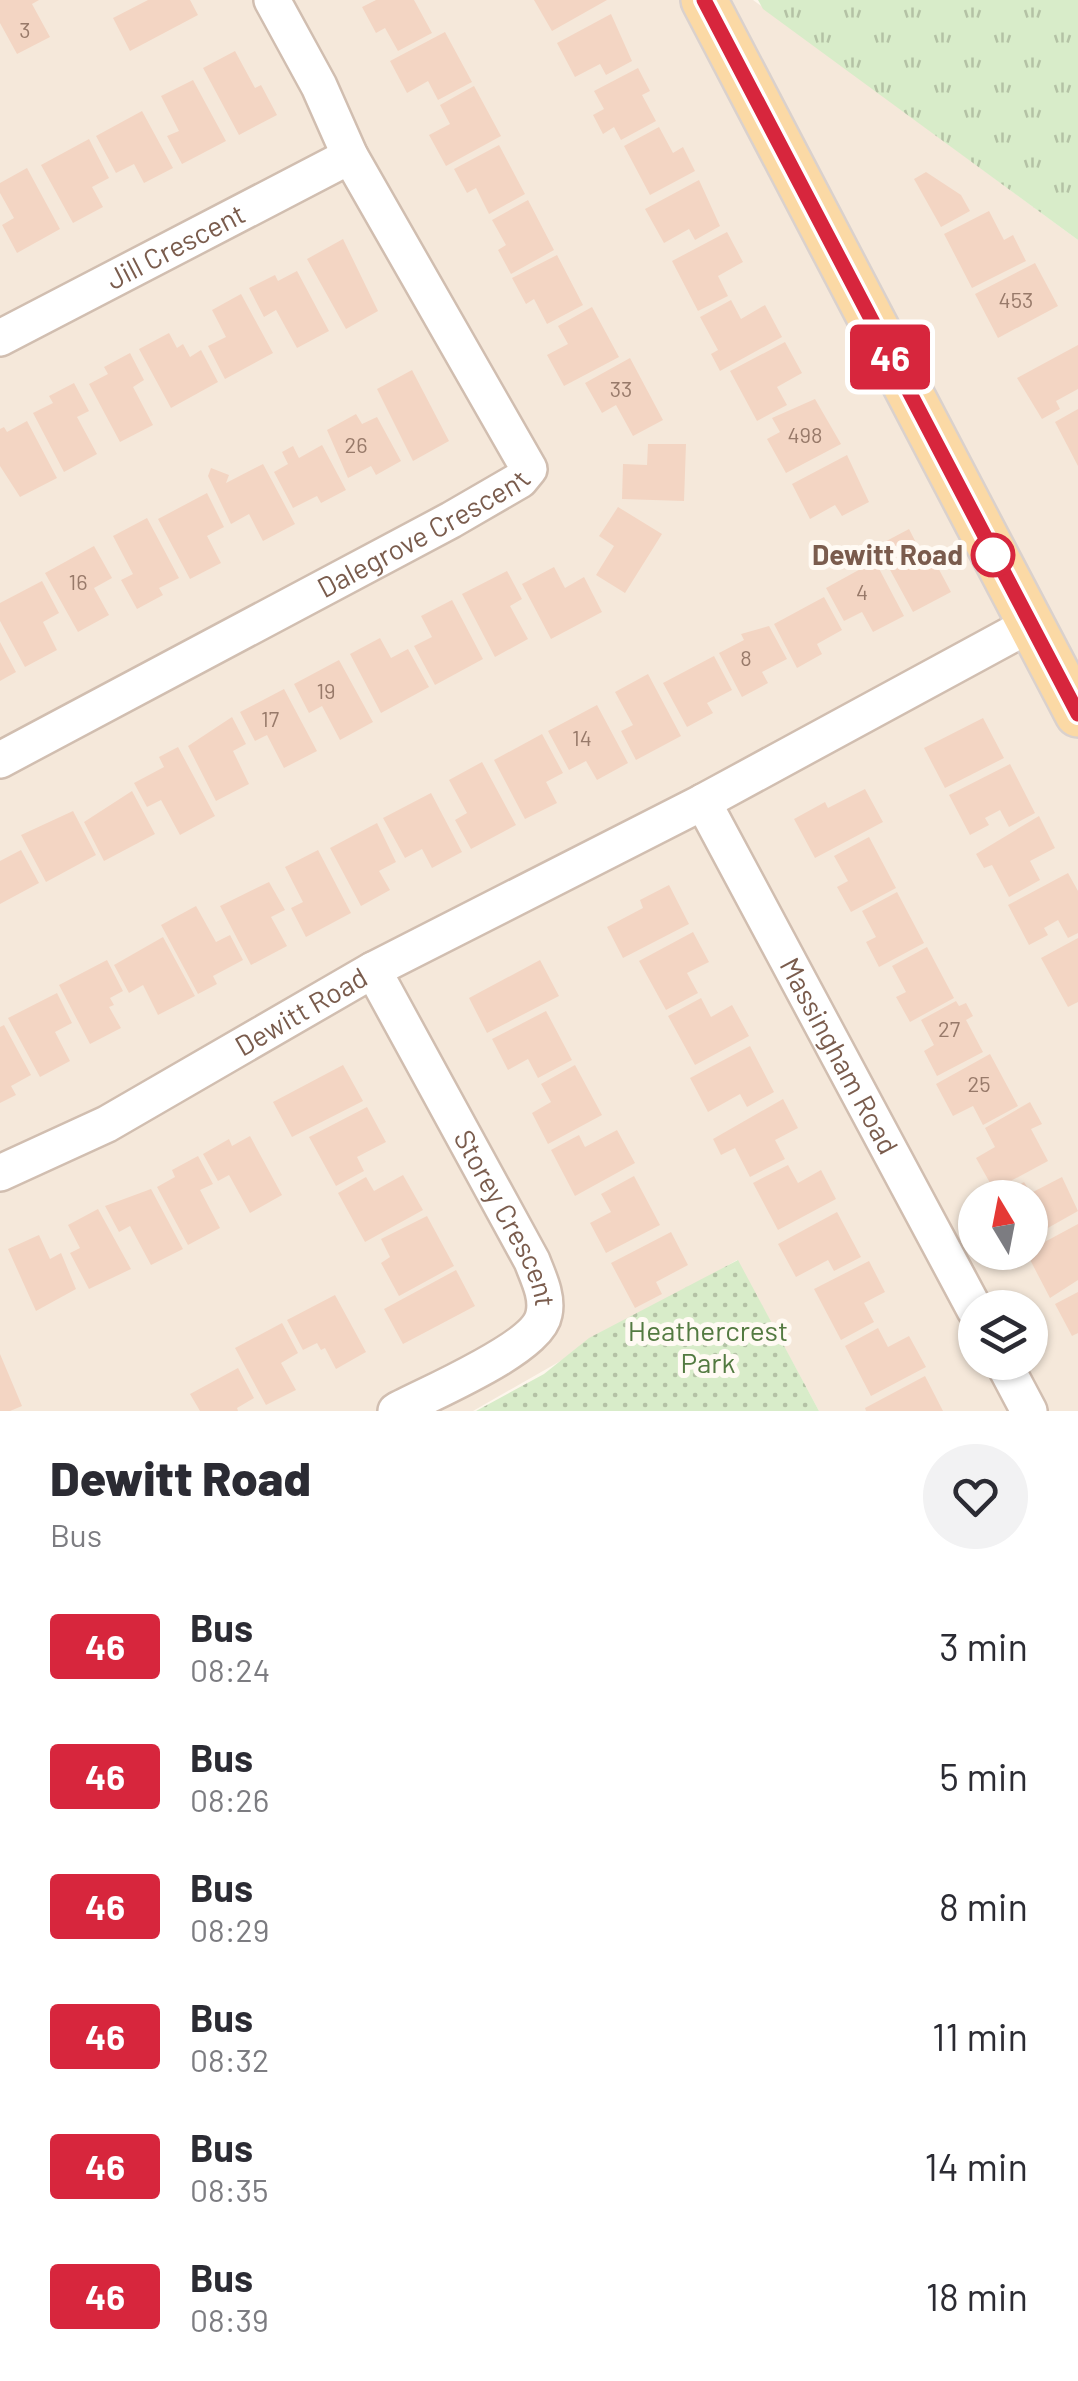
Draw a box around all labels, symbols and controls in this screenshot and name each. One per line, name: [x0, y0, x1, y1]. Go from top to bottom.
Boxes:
house number: 3: [19, 16, 31, 42]
street label: Jill Crescent: [100, 196, 250, 296]
house number: 453: [999, 286, 1033, 312]
line badge: 46: [845, 324, 935, 390]
text: 46: [870, 336, 910, 378]
house number: 33: [610, 375, 632, 401]
house number: 498: [787, 421, 823, 447]
house number: 26: [344, 431, 368, 457]
street label: Dalegrove Crescent: [311, 463, 537, 604]
marker: Dewitt Road: [972, 534, 1014, 576]
place label: Dewitt Road: [812, 537, 963, 571]
house number: 16: [68, 568, 88, 594]
house number: 4: [856, 578, 868, 604]
house number: 8: [740, 644, 752, 670]
house number: 19: [316, 677, 336, 703]
house number: 17: [261, 705, 279, 731]
house number: 14: [572, 724, 592, 750]
street label: Massingham Road: [773, 951, 906, 1160]
street label: Dewitt Road: [228, 959, 373, 1062]
house number: 27: [938, 1015, 960, 1041]
house number: 25: [967, 1070, 991, 1096]
street label: Storey Crescent: [448, 1123, 563, 1308]
north arrow: [958, 1180, 1048, 1270]
map controls: [958, 1180, 1048, 1380]
button: layers: [958, 1290, 1048, 1380]
park label: Heathercrest Park: [628, 1313, 788, 1379]
button: heart: [923, 1444, 1028, 1549]
text: Dewitt Road: [50, 1448, 311, 1506]
text: Bus: [50, 1515, 102, 1553]
text: Bus: [190, 1604, 253, 1650]
text: 3 min: [939, 1623, 1028, 1669]
text: 46: [85, 1625, 125, 1667]
text: 08:24: [190, 1650, 270, 1688]
text: Bus: [190, 1734, 253, 1780]
text: 5 min: [939, 1753, 1028, 1799]
text: 46: [85, 1755, 125, 1797]
text: 08:26: [190, 1780, 269, 1818]
text: Bus: [190, 1864, 253, 1910]
text: 8 min: [939, 1883, 1028, 1929]
text: 46: [85, 1885, 125, 1927]
text: 08:29: [190, 1910, 269, 1948]
text: Bus: [190, 1994, 253, 2040]
text: 11 min: [932, 2013, 1028, 2059]
text: 46: [85, 2015, 125, 2057]
text: 08:32: [190, 2040, 269, 2078]
text: Bus: [190, 2124, 253, 2170]
text: 14 min: [925, 2143, 1028, 2189]
text: 46: [85, 2145, 125, 2187]
text: 08:35: [190, 2170, 269, 2208]
text: Bus: [190, 2254, 253, 2300]
text: 18 min: [926, 2273, 1028, 2319]
text: 46: [85, 2275, 125, 2317]
text: 08:39: [190, 2300, 269, 2338]

